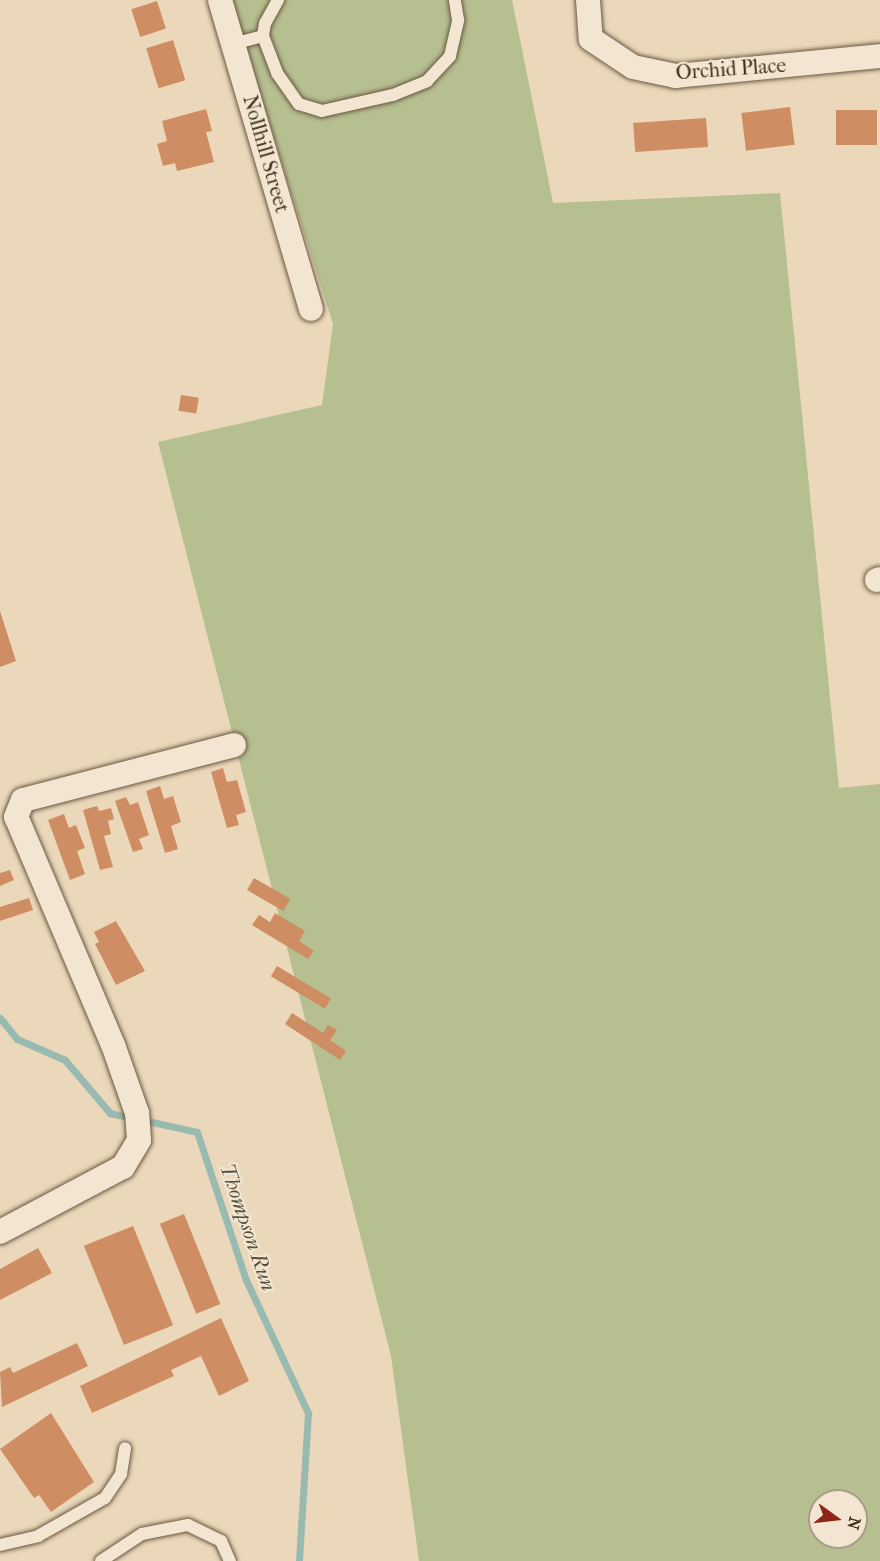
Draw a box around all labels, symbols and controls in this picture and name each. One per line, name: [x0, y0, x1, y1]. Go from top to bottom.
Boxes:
street label: Orchid Place: [675, 53, 787, 85]
street label: Nollhill Street: [238, 92, 294, 216]
water label: Thompson Run: [214, 1160, 282, 1294]
north arrow: [808, 1489, 868, 1549]
text: N: [843, 1515, 865, 1532]

